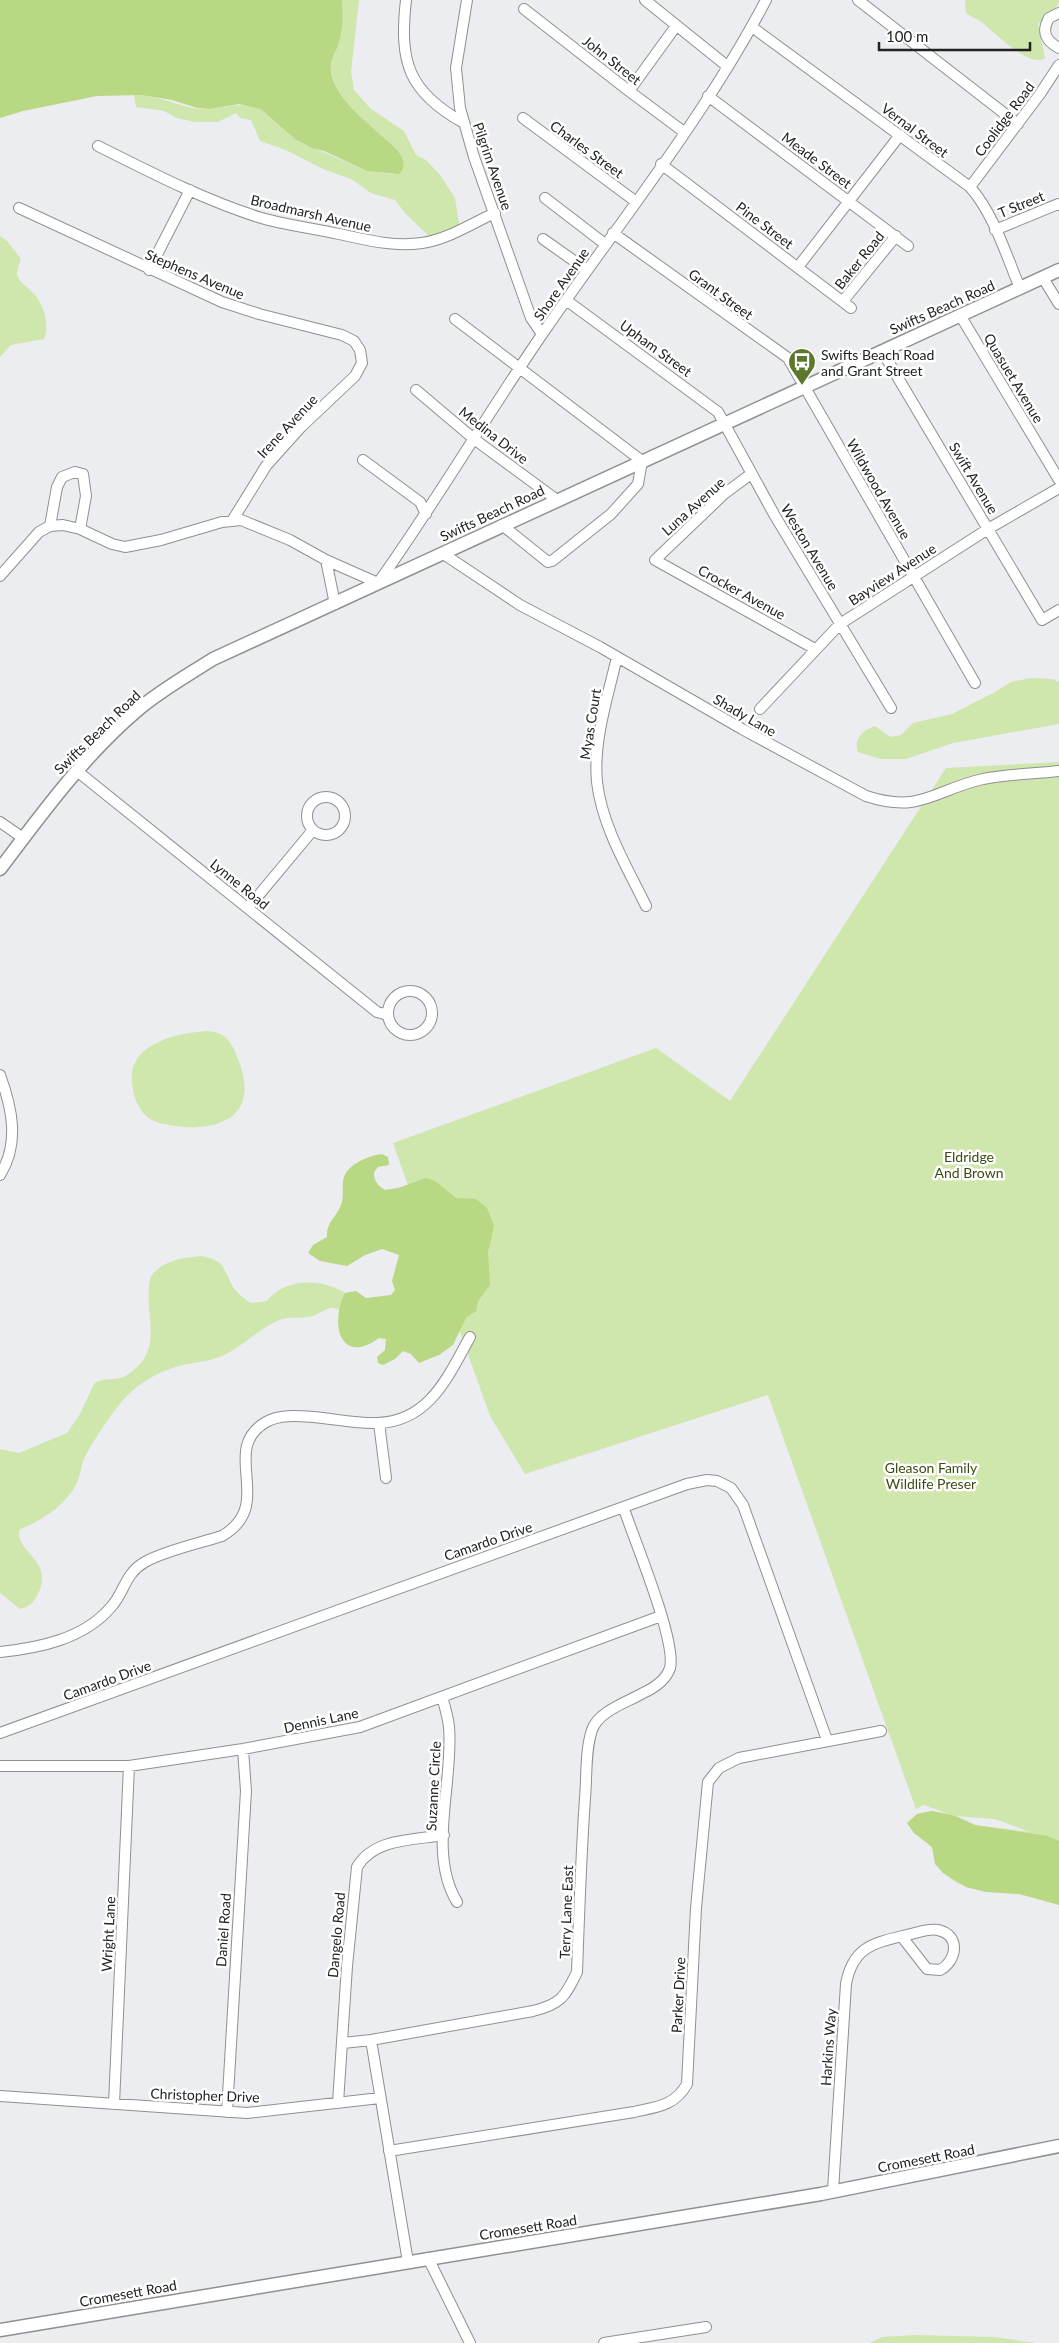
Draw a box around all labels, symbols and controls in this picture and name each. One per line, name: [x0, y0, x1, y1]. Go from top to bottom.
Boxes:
scale bar: [879, 20, 1030, 52]
text: 100 m: [886, 27, 928, 45]
street label: John Street: [579, 32, 645, 88]
street label: Coolidge Road: [970, 78, 1038, 160]
street label: Vernal Street: [878, 99, 952, 161]
street label: Charles Street: [547, 117, 627, 181]
street label: Pilgrim Avenue: [470, 120, 516, 212]
street label: Meade Street: [779, 128, 855, 192]
street label: T Street: [995, 187, 1047, 221]
street label: Broadmarsh Avenue: [249, 191, 373, 235]
street label: Pine Street: [733, 198, 797, 252]
street label: Baker Road: [831, 228, 887, 292]
street label: Shore Avenue: [530, 244, 592, 324]
street label: Stephens Avenue: [143, 245, 247, 303]
street label: Grant Street: [686, 265, 756, 323]
street label: Swifts Beach Road: [887, 276, 997, 338]
street label: Upham Street: [617, 316, 695, 380]
street label: Quasuet Avenue: [981, 330, 1047, 426]
place label: Swifts Beach Road and Grant Street: [821, 346, 934, 379]
bus stop icon: Swifts Beach Road and Grant Street: [787, 347, 817, 386]
street label: Irene Avenue: [253, 391, 321, 461]
street label: Medina Drive: [456, 403, 532, 467]
street label: Wildwood Avenue: [843, 436, 915, 542]
street label: Swift Avenue: [946, 439, 1002, 517]
street label: Luna Avenue: [658, 473, 728, 539]
street label: Swifts Beach Road: [437, 481, 547, 545]
street label: Weston Avenue: [778, 501, 842, 593]
street label: Bayview Avenue: [845, 539, 939, 609]
street label: Crocker Avenue: [695, 561, 789, 623]
street label: Swifts Beach Road: [50, 687, 144, 777]
street label: Myas Court: [576, 687, 604, 761]
street label: Shady Lane: [710, 690, 780, 740]
street label: Lynne Road: [207, 855, 273, 913]
park label: Eldridge And Brown: [934, 1148, 1004, 1181]
park label: Gleason Family Wildlife Preser: [885, 1459, 978, 1492]
street label: Camardo Drive: [442, 1518, 534, 1564]
street label: Camardo Drive: [61, 1656, 153, 1704]
street label: Dennis Lane: [282, 1704, 360, 1736]
street label: Suzanne Circle: [422, 1741, 444, 1831]
street label: Terry Lane East: [556, 1865, 576, 1959]
street label: Dangelo Road: [324, 1892, 348, 1978]
street label: Daniel Road: [212, 1893, 234, 1967]
street label: Wright Lane: [98, 1896, 118, 1972]
street label: Parker Drive: [668, 1957, 688, 2033]
street label: Harkins Way: [817, 2007, 839, 2086]
street label: Christopher Drive: [150, 2085, 260, 2105]
street label: Cromesett Road: [876, 2140, 976, 2176]
street label: Cromesett Road: [478, 2211, 578, 2243]
street label: Cromesett Road: [78, 2276, 178, 2310]

